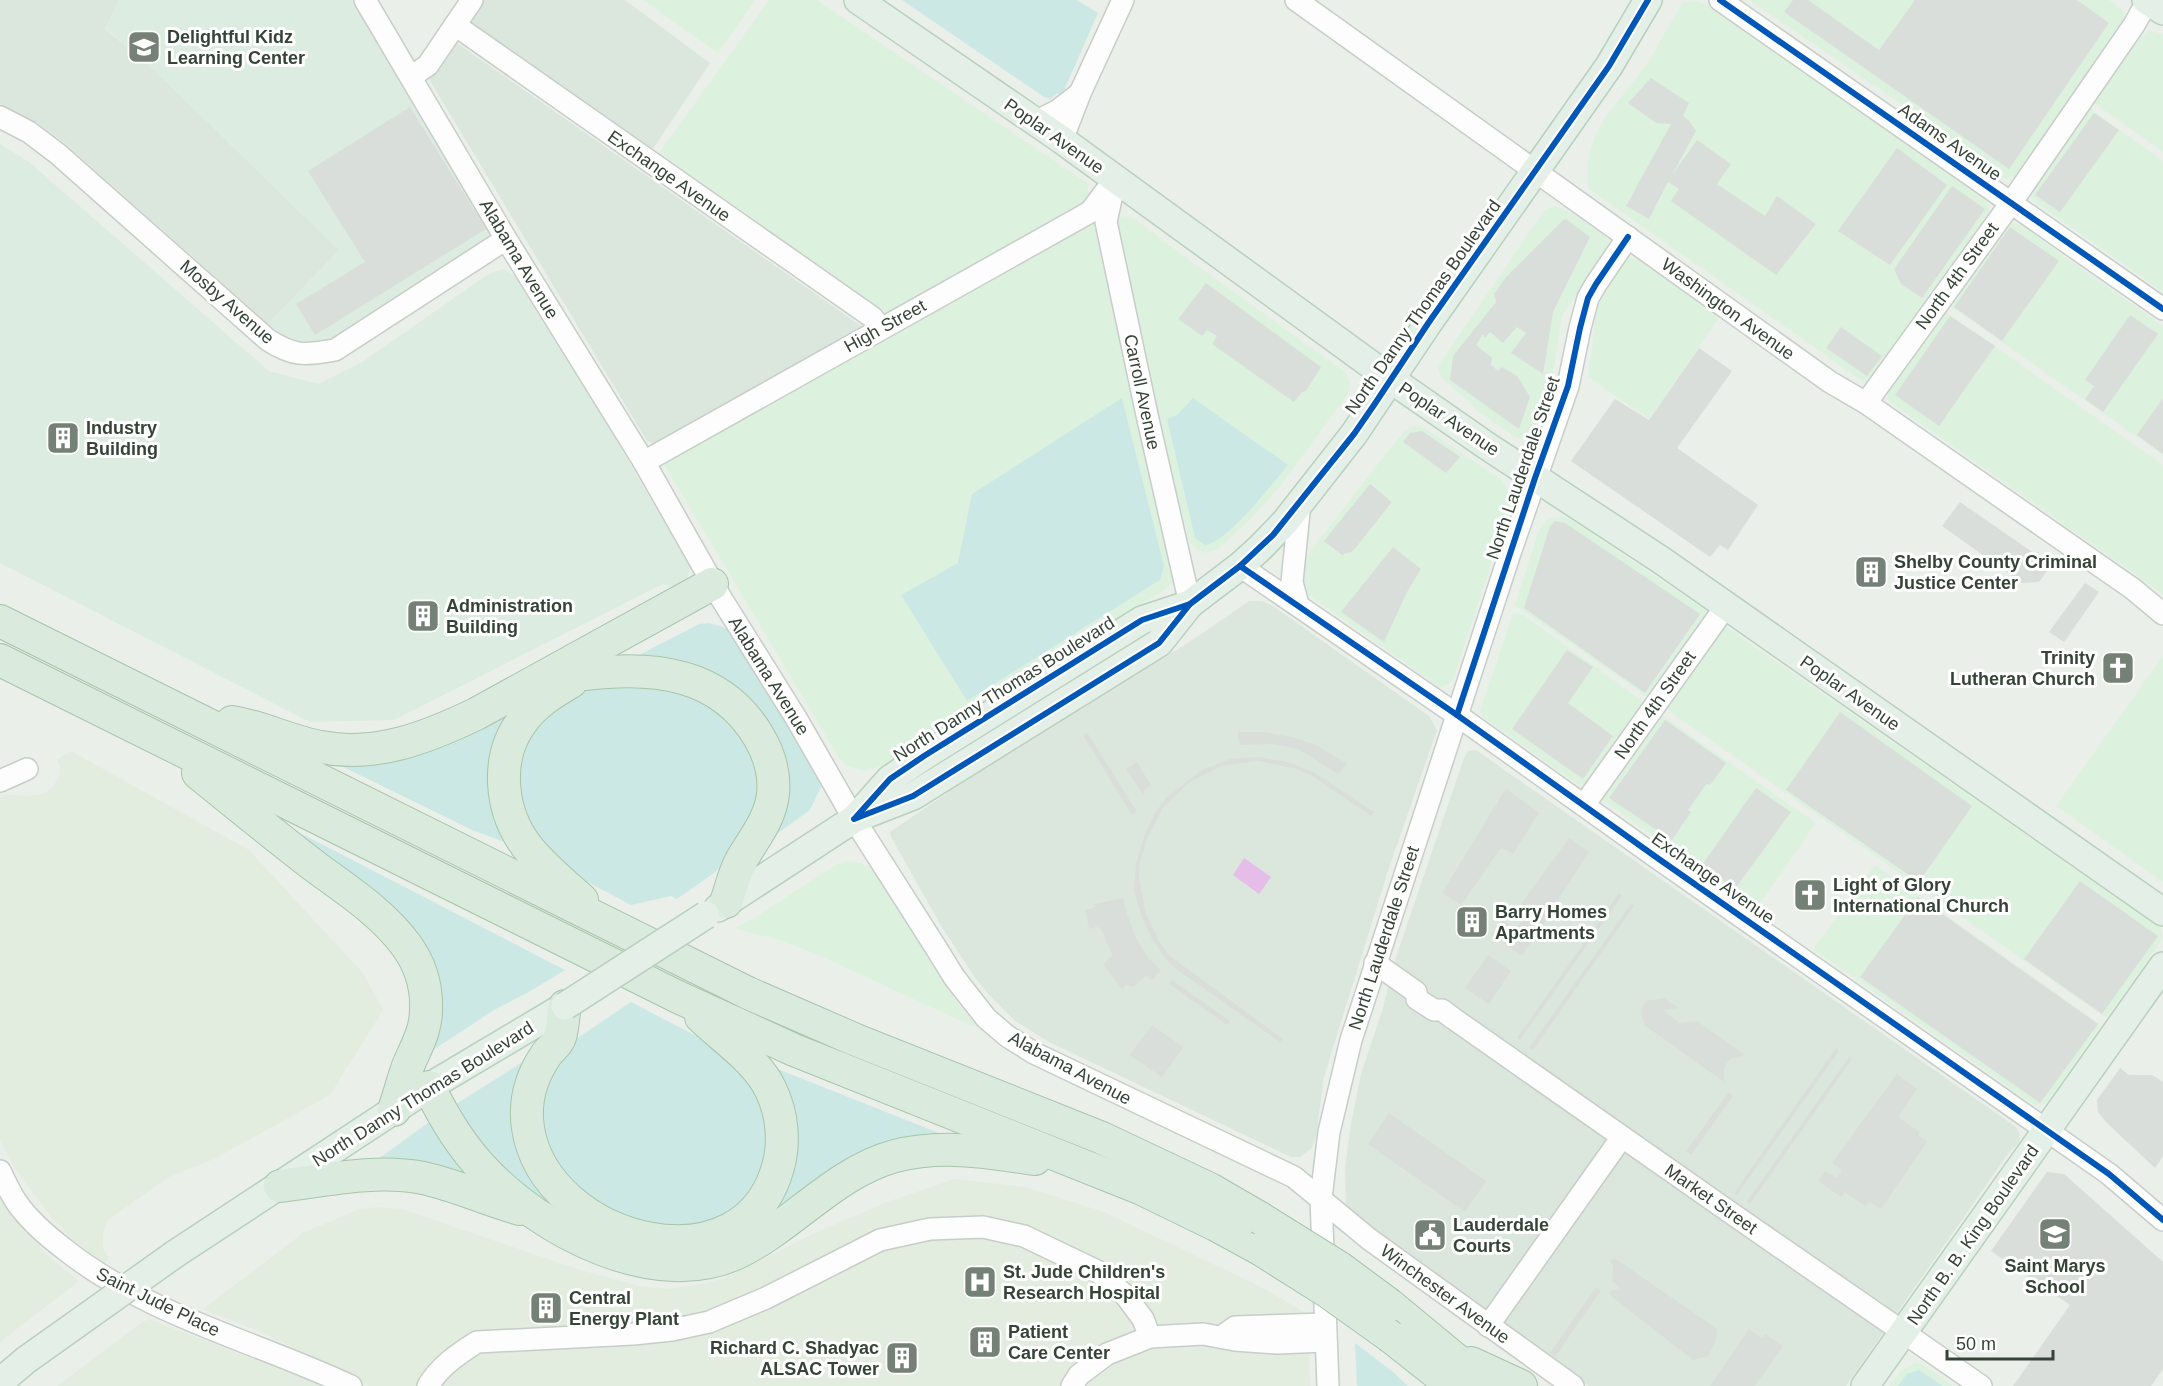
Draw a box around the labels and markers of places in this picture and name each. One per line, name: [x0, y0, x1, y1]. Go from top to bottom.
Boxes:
place label: Delightful Kidz Learning Center: [167, 27, 305, 68]
school or university icon: Delightful Kidz Learning Center: [126, 29, 162, 65]
place label: Industry Building: [86, 418, 158, 459]
building icon: Industry Building: [45, 420, 81, 456]
place label: Shelby County Criminal Justice Center: [1894, 552, 2097, 593]
building icon: Shelby County Criminal Justice Center: [1853, 554, 1889, 590]
place label: Administration Building: [446, 596, 573, 637]
building icon: Administration Building: [405, 598, 441, 634]
place label: Trinity Lutheran Church: [1950, 648, 2095, 689]
church icon: Trinity Lutheran Church: [2100, 650, 2136, 686]
place label: Light of Glory International Church: [1833, 875, 2009, 916]
church icon: Light of Glory International Church: [1792, 877, 1828, 913]
place label: Barry Homes Apartments: [1495, 902, 1607, 943]
building icon: Barry Homes Apartments: [1454, 904, 1490, 940]
place label: Lauderdale Courts: [1453, 1215, 1549, 1256]
school or university icon: Saint Marys School: [2037, 1216, 2073, 1252]
public building icon: Lauderdale Courts: [1412, 1217, 1448, 1253]
place label: Saint Marys School: [2004, 1256, 2106, 1297]
place label: St. Jude Children's Research Hospital: [1003, 1262, 1165, 1303]
hospital icon: St. Jude Children's Research Hospital: [962, 1264, 998, 1300]
place label: Central Energy Plant: [569, 1288, 679, 1329]
building icon: Central Energy Plant: [528, 1290, 564, 1326]
place label: Patient Care Center: [1008, 1322, 1110, 1363]
building icon: Patient Care Center: [967, 1324, 1003, 1360]
place label: Richard C. Shadyac ALSAC Tower: [710, 1338, 879, 1379]
building icon: Richard C. Shadyac ALSAC Tower: [884, 1340, 920, 1376]

